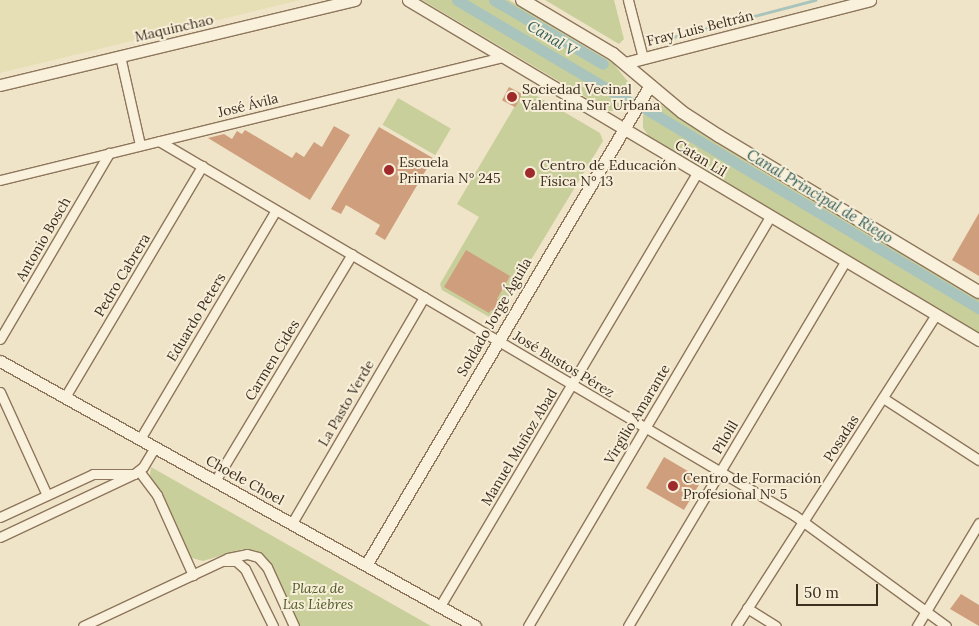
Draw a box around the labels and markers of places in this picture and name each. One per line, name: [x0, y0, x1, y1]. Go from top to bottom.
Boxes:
place label: Sociedad Vecinal Valentina Sur Urbana: [522, 81, 660, 114]
marker: Sociedad Vecinal Valentina Sur Urbana: [506, 91, 518, 103]
place label: Escuela Primaria N° 245: [399, 154, 501, 186]
place label: Centro de Educación Física N° 13: [540, 157, 677, 190]
marker: Escuela Primaria N° 245: [383, 164, 395, 176]
marker: Centro de Educación Física N° 13: [524, 167, 536, 179]
place label: Centro de Formación Profesional N° 5: [683, 470, 821, 502]
marker: Centro de Formación Profesional N° 5: [667, 480, 679, 492]

